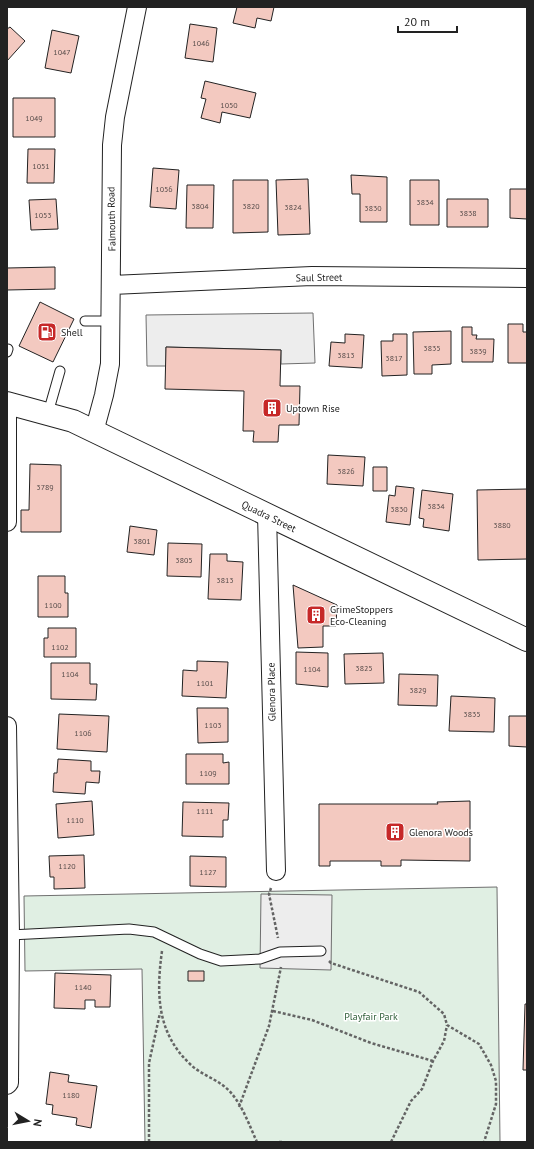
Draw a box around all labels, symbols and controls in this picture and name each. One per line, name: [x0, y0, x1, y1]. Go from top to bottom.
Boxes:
scale bar: [398, 8, 457, 34]
text: 20 m: [404, 14, 430, 29]
house number: 1046: [192, 38, 210, 48]
house number: 1047: [53, 47, 71, 57]
house number: 1050: [220, 100, 238, 110]
house number: 1049: [25, 113, 43, 123]
house number: 1051: [32, 161, 50, 171]
house number: 1056: [155, 184, 173, 194]
street label: Falmouth Road: [104, 187, 119, 251]
house number: 3834: [416, 197, 434, 207]
house number: 3804: [191, 201, 209, 211]
house number: 3820: [242, 201, 260, 211]
house number: 3824: [284, 202, 302, 212]
house number: 3830: [364, 203, 382, 213]
house number: 3838: [459, 208, 477, 218]
house number: 1053: [34, 210, 52, 220]
street label: Saul Street: [296, 271, 343, 284]
fuel station icon: Shell: [36, 321, 58, 343]
place label: Shell: [61, 326, 83, 339]
house number: 3835: [423, 343, 441, 353]
house number: 3839: [469, 346, 487, 356]
house number: 3813: [337, 350, 355, 360]
house number: 3817: [385, 353, 403, 363]
building icon: Uptown Rise: [261, 397, 283, 419]
place label: Uptown Rise: [286, 402, 340, 415]
house number: 3826: [337, 466, 355, 476]
house number: 3789: [36, 482, 54, 492]
street label: Quadra Street: [239, 498, 299, 536]
house number: 3834: [427, 501, 445, 511]
house number: 3830: [390, 504, 408, 514]
house number: 3880: [493, 520, 511, 530]
house number: 3801: [133, 536, 151, 546]
house number: 3805: [175, 555, 193, 565]
house number: 3813: [216, 575, 234, 585]
house number: 1100: [44, 600, 62, 610]
place label: GrimeStoppers Eco-Cleaning: [330, 603, 393, 628]
building icon: GrimeStoppers Eco-Cleaning: [305, 604, 327, 626]
house number: 1102: [51, 642, 69, 652]
street label: Glenora Place: [264, 662, 279, 722]
house number: 3825: [355, 663, 373, 673]
house number: 1104: [303, 664, 321, 674]
house number: 1104: [61, 669, 79, 679]
house number: 1101: [196, 678, 214, 688]
house number: 3829: [409, 685, 427, 695]
house number: 3835: [463, 709, 481, 719]
house number: 1103: [204, 720, 222, 730]
house number: 1106: [74, 728, 92, 738]
house number: 1109: [199, 768, 217, 778]
house number: 1111: [196, 806, 214, 816]
house number: 1110: [66, 815, 84, 825]
building icon: Glenora Woods: [384, 821, 406, 843]
place label: Glenora Woods: [409, 826, 473, 839]
house number: 1120: [58, 861, 76, 871]
house number: 1127: [199, 867, 217, 877]
house number: 1140: [74, 982, 92, 992]
park label: Playfair Park: [344, 1010, 398, 1023]
house number: 1180: [62, 1090, 80, 1100]
north arrow: [8, 1101, 48, 1141]
text: N: [30, 1118, 45, 1128]

